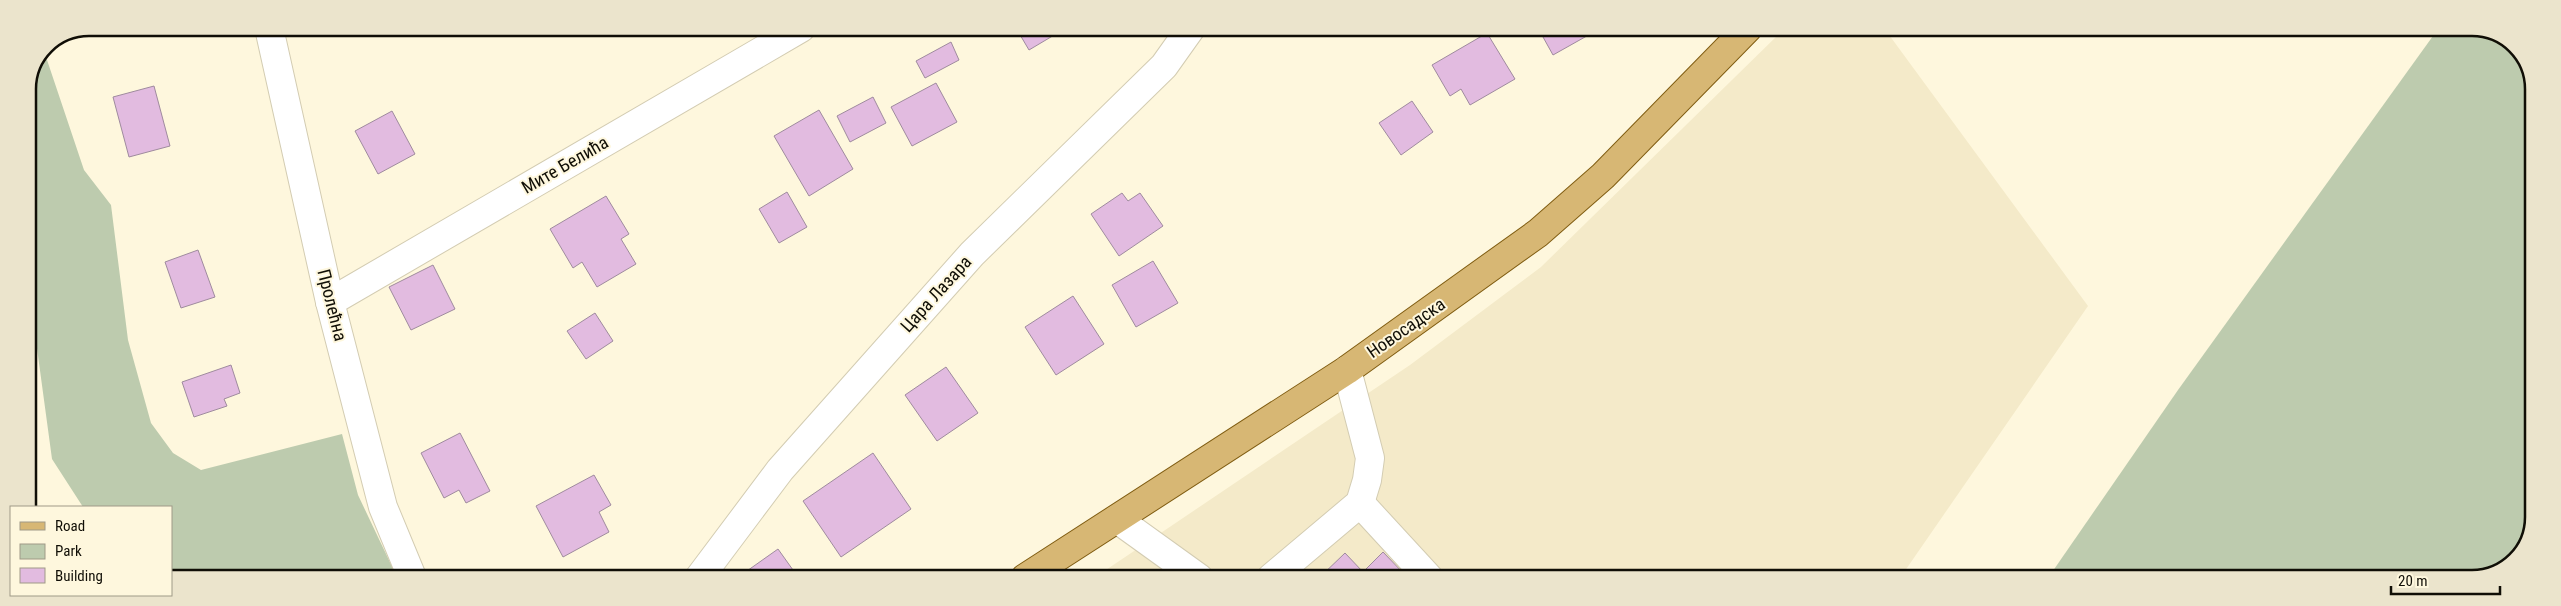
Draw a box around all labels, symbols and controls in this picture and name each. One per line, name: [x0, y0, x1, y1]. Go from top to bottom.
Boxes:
street label: Мите Белића: [518, 131, 612, 198]
street label: Цара Лазара: [896, 251, 975, 336]
street label: Пролећна: [313, 267, 352, 343]
street label: Новосадска: [1363, 293, 1449, 362]
legend: [10, 506, 172, 596]
text: Road: [55, 517, 85, 535]
text: Park: [55, 542, 82, 560]
scale bar: [2391, 564, 2500, 596]
text: Building: [55, 567, 103, 585]
text: 20 m: [2398, 572, 2428, 590]

